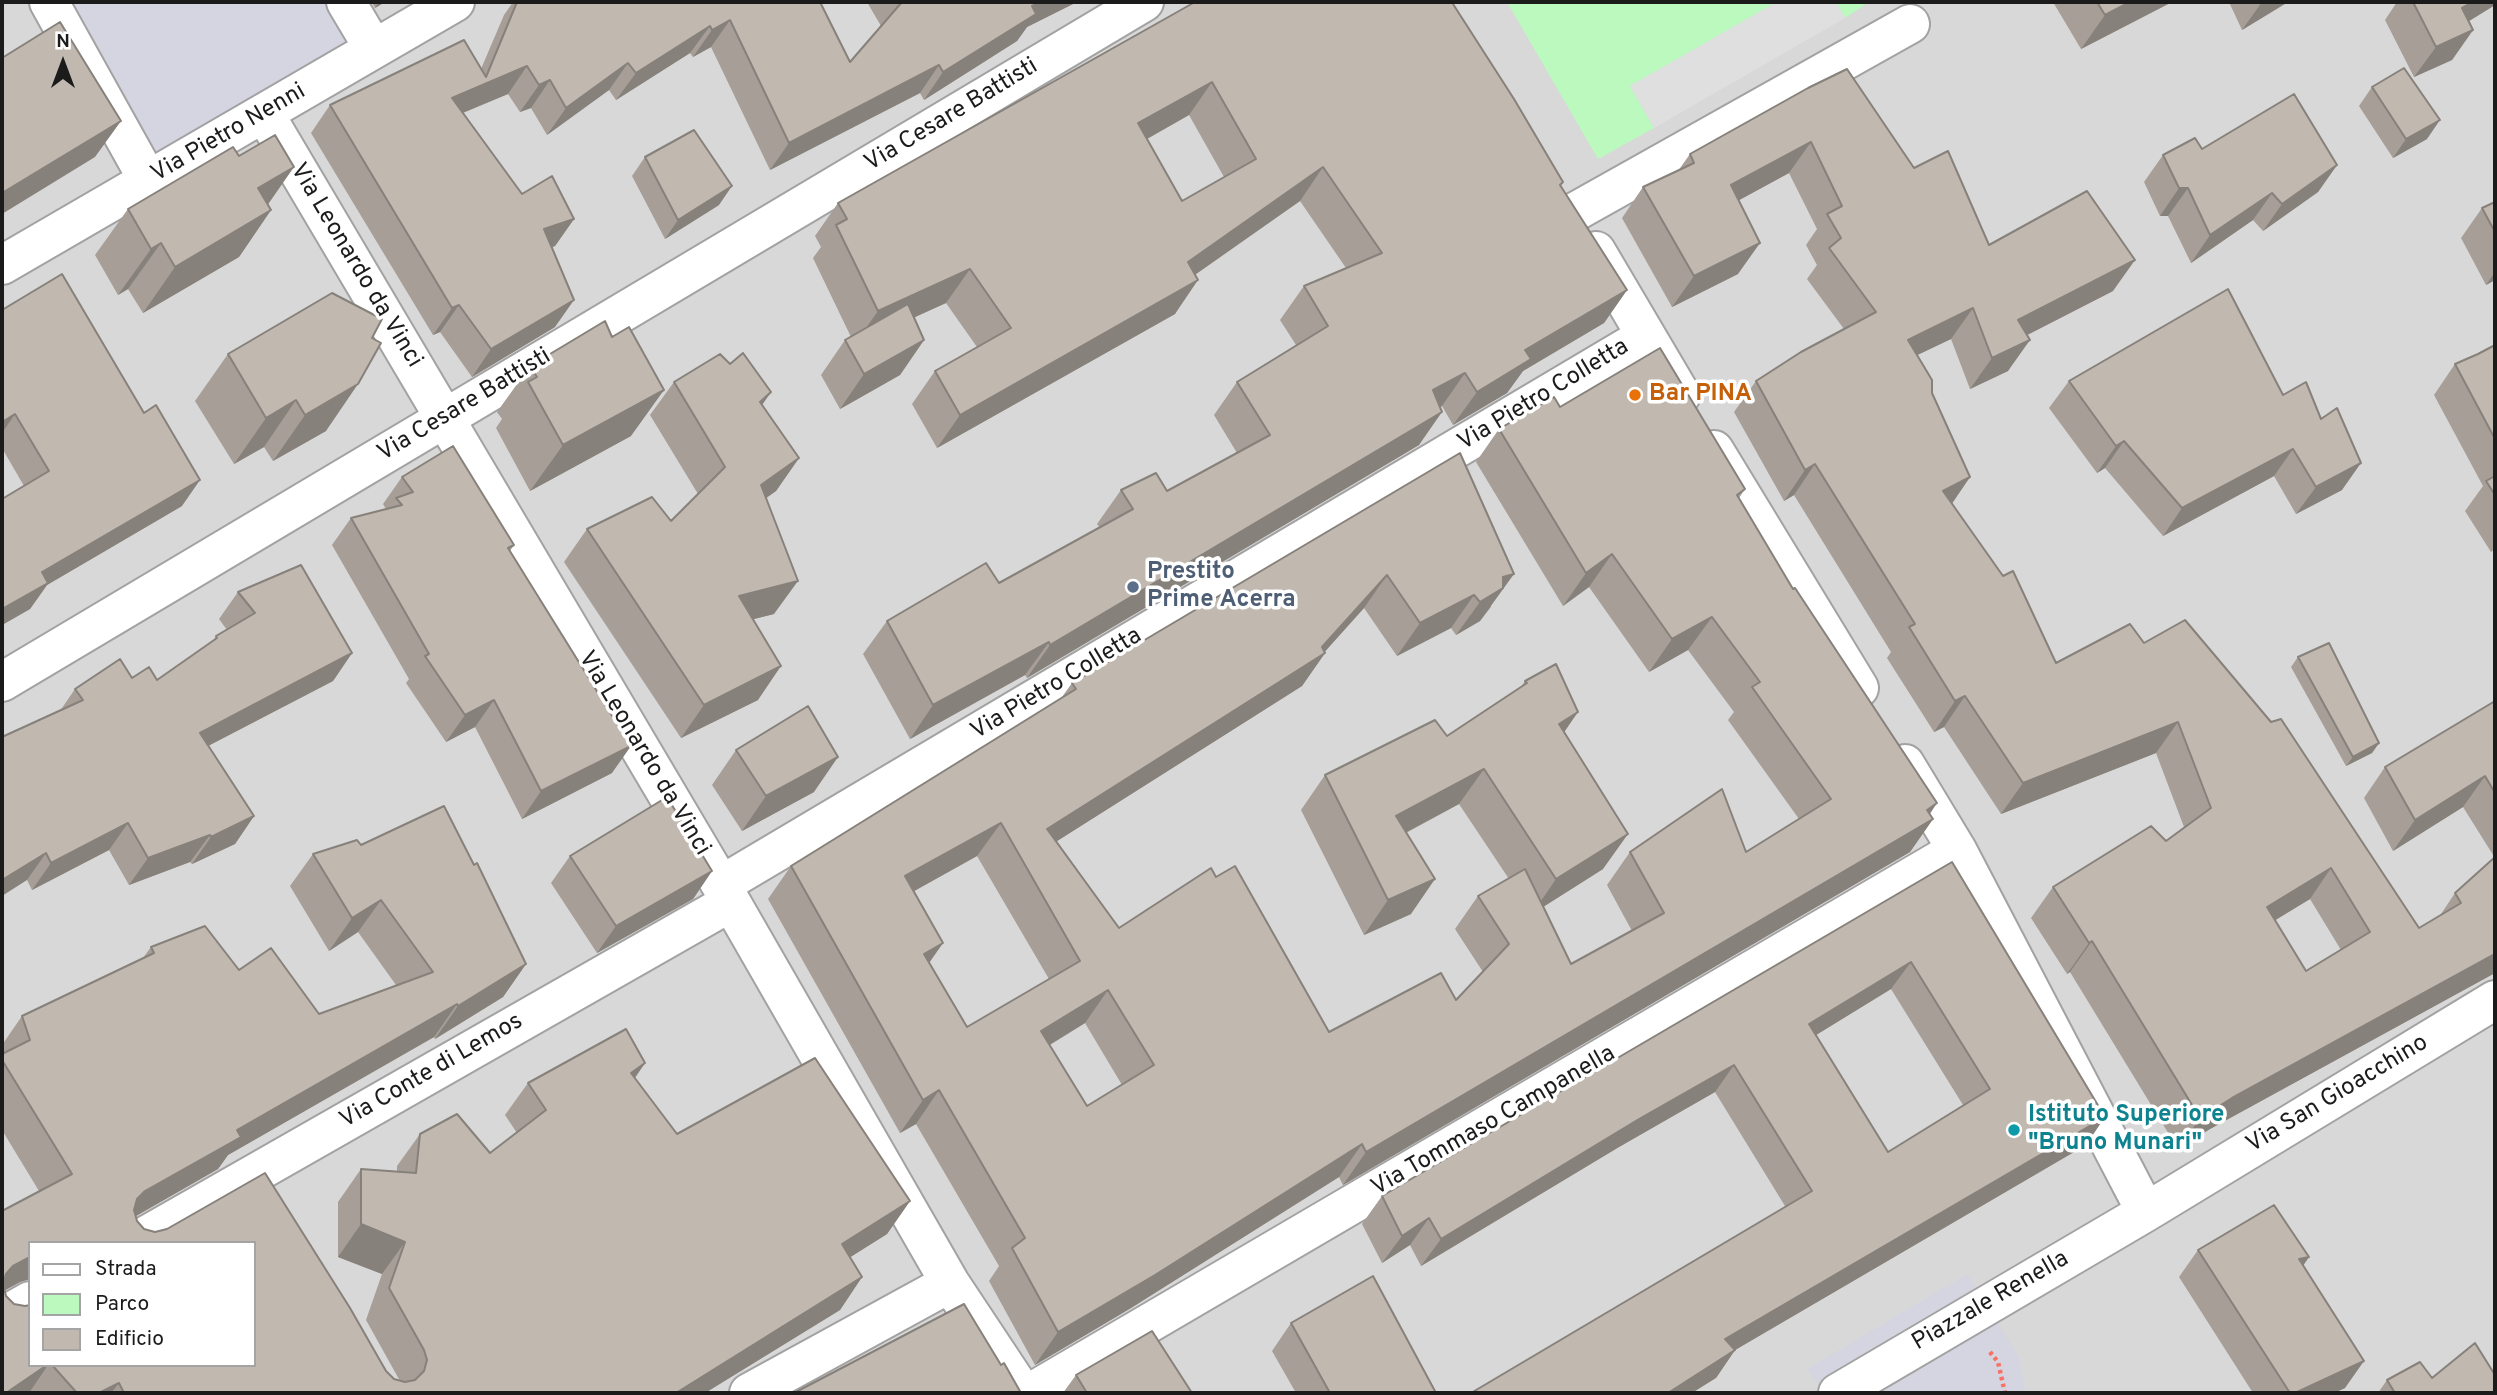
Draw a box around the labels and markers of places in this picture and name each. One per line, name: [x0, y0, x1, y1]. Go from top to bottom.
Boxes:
place label: Bar PINA: [1649, 381, 1752, 409]
marker: Bar PINA: [1627, 387, 1643, 403]
place label: Prestito Prime Acerra: [1147, 559, 1296, 615]
marker: Prestito Prime Acerra: [1125, 579, 1141, 595]
place label: Istituto Superiore "Bruno Munari": [2028, 1102, 2224, 1158]
marker: Istituto Superiore "Bruno Munari": [2006, 1122, 2022, 1138]

